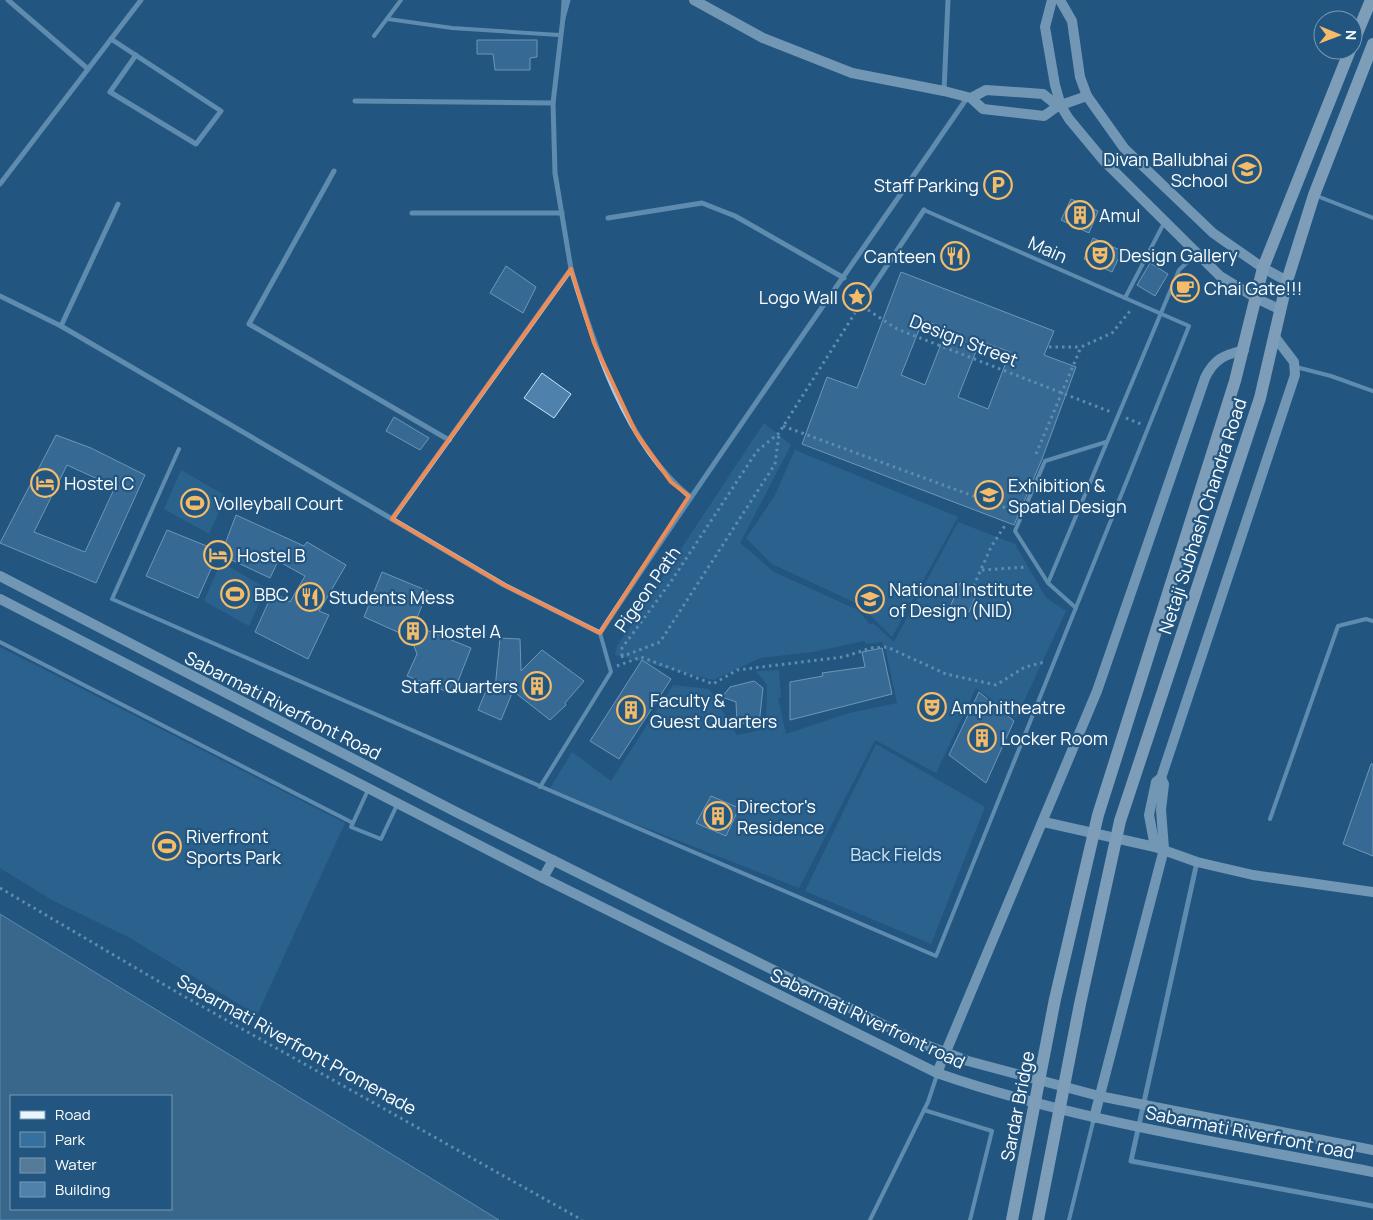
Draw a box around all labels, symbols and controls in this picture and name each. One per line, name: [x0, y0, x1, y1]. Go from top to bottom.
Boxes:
north arrow: [1313, 10, 1363, 60]
text: N: [1342, 30, 1361, 40]
place label: Divan Ballubhai School: [1103, 147, 1228, 192]
school or university icon: Divan Ballubhai School: [1232, 154, 1262, 184]
parking icon: Staff Parking: [983, 170, 1013, 200]
place label: Staff Parking: [874, 173, 979, 197]
building icon: Amul: [1065, 200, 1095, 230]
place label: Amul: [1099, 203, 1141, 227]
street label: Main: [1025, 230, 1071, 268]
theatre icon: Design Gallery: [1085, 240, 1115, 270]
restaurant icon: Canteen: [940, 241, 970, 271]
place label: Design Gallery: [1119, 243, 1238, 267]
place label: Canteen: [864, 244, 936, 268]
cafe icon: Chai Gate!!!: [1170, 273, 1200, 303]
place label: Chai Gate!!!: [1204, 276, 1302, 300]
place icon: Logo Wall: [842, 282, 872, 312]
place label: Logo Wall: [759, 285, 838, 309]
street label: Design Street: [906, 308, 1022, 372]
street label: Netaji Subhash Chandra Road: [1153, 395, 1251, 637]
hotel icon: Hostel C: [30, 468, 60, 498]
place label: Hostel C: [64, 471, 135, 495]
place label: Exhibition & Spatial Design: [1008, 473, 1127, 518]
school or university icon: Exhibition & Spatial Design: [974, 480, 1004, 510]
sports icon: Volleyball Court: [180, 488, 210, 518]
place label: Volleyball Court: [214, 491, 343, 515]
hotel icon: Hostel B: [203, 540, 233, 570]
street label: Pigeon Path: [609, 541, 685, 637]
place label: Hostel B: [237, 543, 306, 567]
place label: National Institute of Design (NID): [889, 577, 1033, 622]
sports icon: BBC: [220, 579, 250, 609]
place label: BBC: [254, 582, 289, 606]
restaurant icon: Students Mess: [295, 582, 325, 612]
school or university icon: National Institute of Design (NID): [855, 584, 885, 614]
place label: Students Mess: [329, 585, 454, 609]
building icon: Hostel A: [398, 616, 428, 646]
place label: Hostel A: [432, 619, 502, 643]
street label: Sabarmati Riverfront Road: [181, 645, 385, 765]
building icon: Staff Quarters: [522, 671, 552, 701]
place label: Staff Quarters: [401, 674, 518, 698]
place label: Faculty & Guest Quarters: [650, 688, 777, 733]
theatre icon: Amphitheatre: [917, 692, 947, 722]
building icon: Faculty & Guest Quarters: [616, 695, 646, 725]
place label: Amphitheatre: [951, 695, 1066, 719]
building icon: Locker Room: [967, 723, 997, 753]
place label: Locker Room: [1001, 726, 1108, 750]
place label: Director's Residence: [737, 794, 824, 839]
building icon: Director's Residence: [703, 801, 733, 831]
place label: Riverfront Sports Park: [186, 824, 282, 869]
sports icon: Riverfront Sports Park: [152, 831, 182, 861]
park label: Back Fields: [850, 842, 942, 866]
street label: Sabarmati Riverfront road: [767, 962, 969, 1074]
street label: Sabarmati Riverfront Promenade: [173, 968, 421, 1120]
street label: Sardar Bridge: [995, 1049, 1039, 1163]
legend: [10, 1095, 172, 1210]
street label: Sabarmati Riverfront road: [1143, 1100, 1357, 1164]
text: Road: [55, 1104, 91, 1125]
text: Park: [55, 1129, 85, 1150]
text: Water: [55, 1154, 97, 1175]
text: Building: [55, 1179, 110, 1200]

